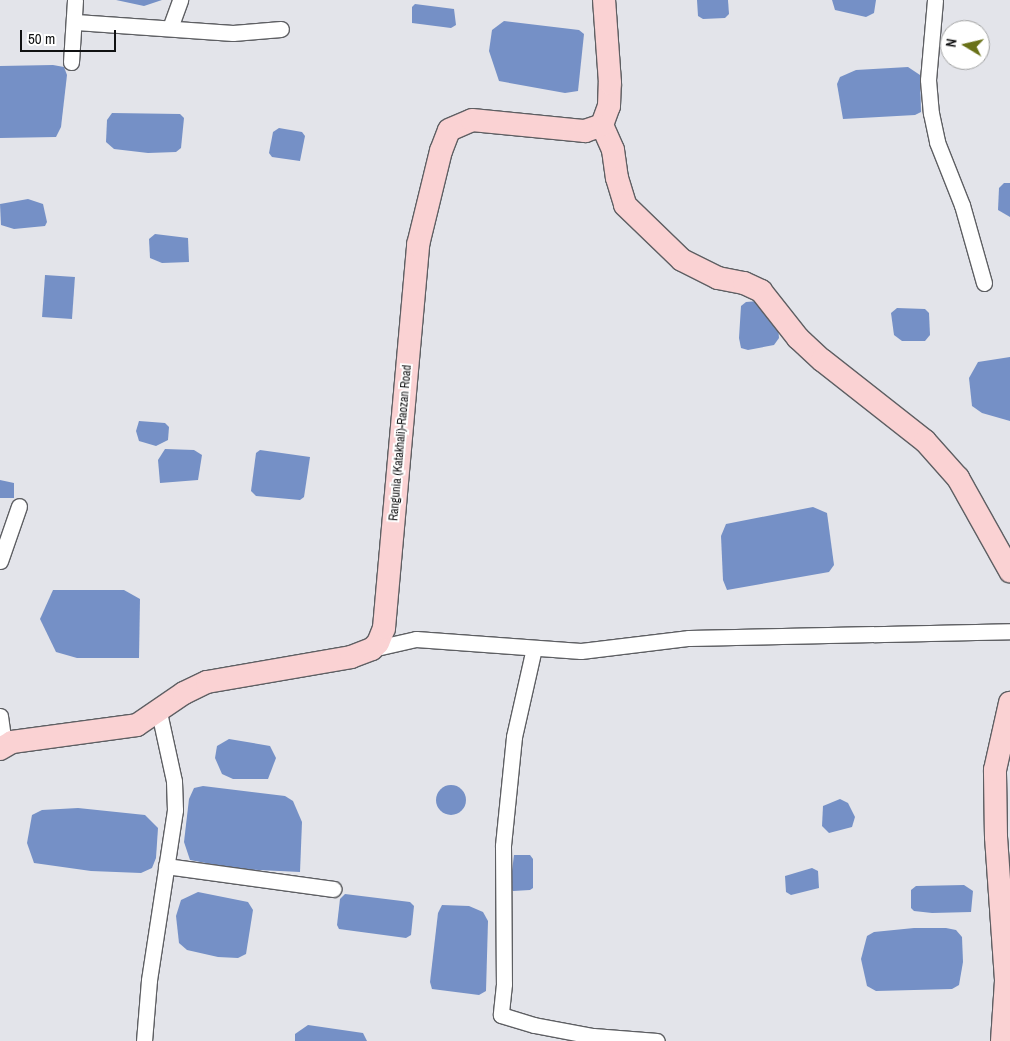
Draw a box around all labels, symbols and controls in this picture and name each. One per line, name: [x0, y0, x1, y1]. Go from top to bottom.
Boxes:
scale bar: [22, 20, 119, 52]
north arrow: [940, 20, 990, 70]
text: 50 m: [28, 28, 55, 49]
text: N: [942, 37, 961, 48]
street label: Rangunia (Katakhali)-Raozan Road: [387, 364, 415, 522]

